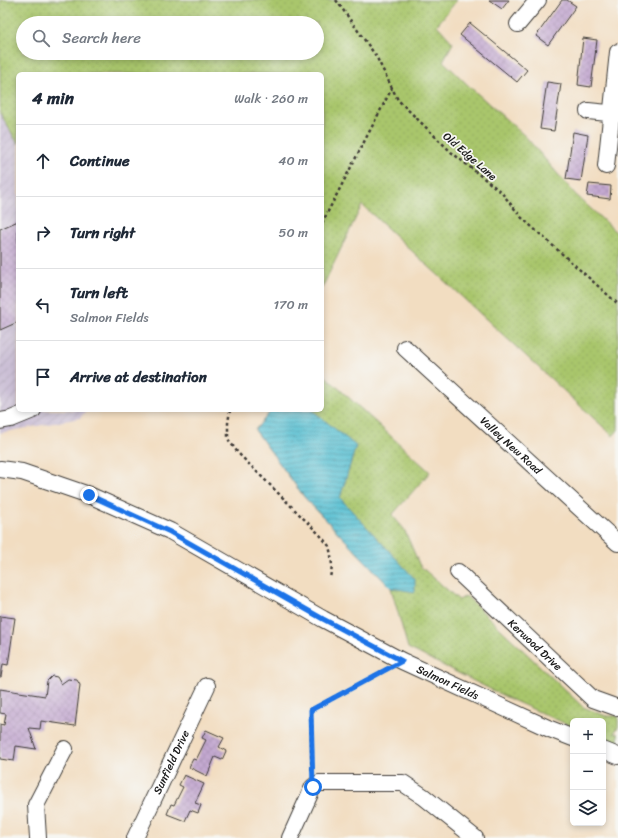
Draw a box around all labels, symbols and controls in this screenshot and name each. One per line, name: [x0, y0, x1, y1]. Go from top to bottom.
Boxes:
search box: [16, 16, 324, 60]
text: Search here: [62, 25, 141, 51]
icon: search: [30, 27, 52, 49]
text: 4 min: [32, 83, 74, 113]
text: Walk · 260 m: [234, 87, 308, 110]
street label: Old Edge Lane: [438, 127, 502, 186]
text: Continue: [70, 148, 130, 174]
text: 40 m: [278, 149, 308, 172]
icon: ahead: [32, 150, 54, 172]
text: Turn right: [70, 220, 135, 246]
text: 50 m: [278, 221, 308, 244]
icon: right: [32, 222, 54, 244]
text: Turn left: [70, 280, 128, 306]
text: 170 m: [273, 293, 308, 316]
icon: left: [32, 294, 54, 316]
text: Salmon Fields: [70, 306, 149, 329]
text: Arrive at destination: [70, 364, 207, 390]
icon: arrive: [32, 366, 54, 388]
street label: Valley New Road: [475, 412, 547, 480]
route end: [80, 486, 98, 504]
street label: Kerwood Drive: [503, 614, 567, 676]
street label: Salmon Fields: [413, 660, 482, 705]
map controls: [570, 718, 606, 826]
button: +: [570, 718, 606, 754]
street label: Sunfield Drive: [148, 727, 195, 798]
button: −: [570, 754, 606, 790]
route start: [304, 778, 322, 796]
button: layers: [570, 790, 606, 826]

